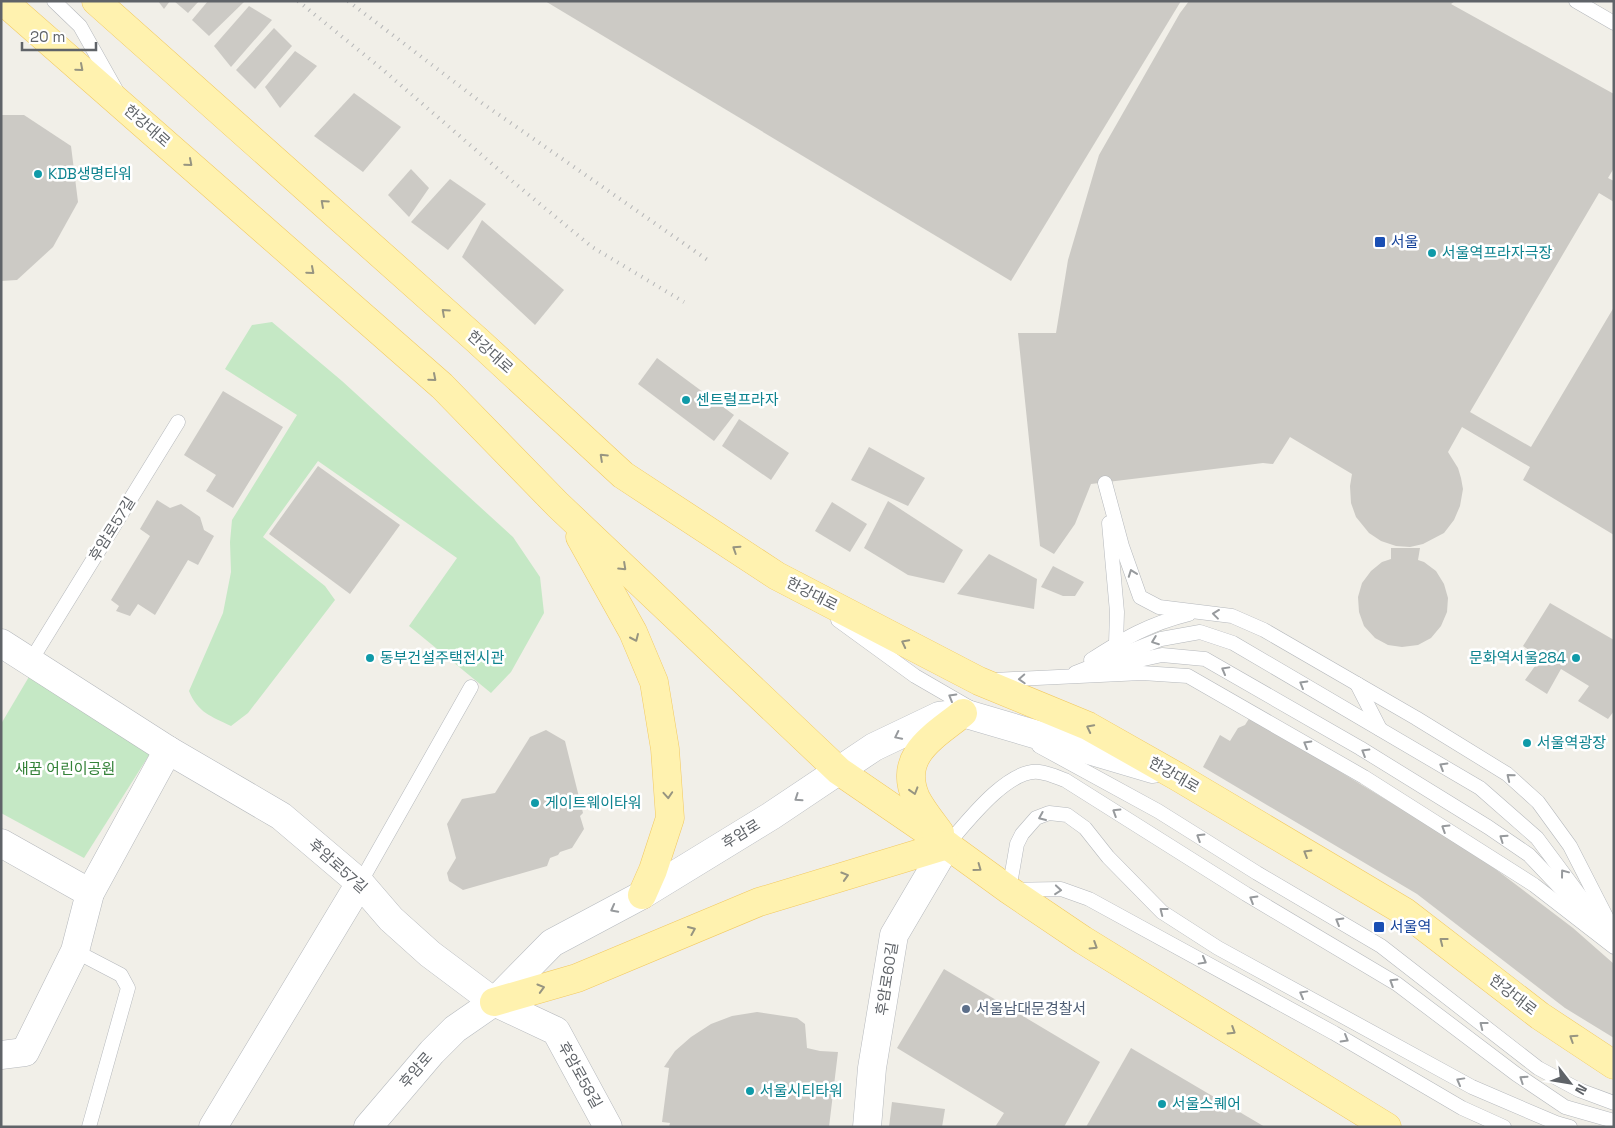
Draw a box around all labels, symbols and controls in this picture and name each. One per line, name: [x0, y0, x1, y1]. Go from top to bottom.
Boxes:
scale bar: [22, 20, 96, 52]
text: 20 m: [30, 27, 65, 46]
one-way arrow: [74, 62, 83, 71]
street label: 한강대로: [120, 100, 174, 151]
one-way arrow: [183, 158, 192, 167]
place label: KDB생명타워: [48, 164, 132, 183]
marker: KDB생명타워: [32, 168, 44, 180]
one-way arrow: [320, 200, 329, 209]
place label: 서울: [1391, 232, 1419, 251]
marker: 서울: [1373, 235, 1387, 249]
place label: 서울역프라자극장: [1442, 243, 1553, 262]
marker: 서울역프라자극장: [1426, 247, 1438, 259]
one-way arrow: [305, 265, 314, 273]
one-way arrow: [441, 308, 450, 317]
street label: 한강대로: [463, 326, 517, 377]
one-way arrow: [428, 372, 437, 381]
place label: 센트럴프라자: [696, 390, 779, 409]
marker: 센트럴프라자: [680, 394, 692, 406]
one-way arrow: [600, 454, 609, 463]
street label: 후암로57길: [84, 493, 139, 564]
one-way arrow: [733, 546, 742, 556]
one-way arrow: [617, 561, 626, 570]
one-way arrow: [1128, 570, 1138, 578]
street label: 한강대로: [783, 573, 841, 615]
one-way arrow: [1212, 609, 1220, 620]
one-way arrow: [629, 633, 639, 642]
one-way arrow: [1151, 635, 1159, 645]
one-way arrow: [901, 639, 910, 649]
place label: 동부건설주택전시관: [380, 648, 504, 667]
place label: 문화역서울284: [1469, 648, 1566, 667]
marker: 동부건설주택전시관: [364, 652, 376, 664]
marker: 문화역서울284: [1570, 652, 1582, 664]
one-way arrow: [1221, 666, 1230, 676]
one-way arrow: [1018, 674, 1026, 684]
one-way arrow: [1300, 680, 1309, 690]
one-way arrow: [948, 694, 957, 704]
one-way arrow: [1086, 724, 1095, 734]
one-way arrow: [894, 730, 903, 740]
place label: 서울역광장: [1537, 733, 1606, 752]
marker: 서울역광장: [1521, 737, 1533, 749]
one-way arrow: [1303, 740, 1312, 750]
one-way arrow: [1362, 748, 1371, 758]
street label: 한강대로: [1146, 753, 1203, 797]
park label: 새꿈 어린이공원: [15, 759, 115, 778]
one-way arrow: [1440, 763, 1449, 773]
one-way arrow: [1506, 774, 1515, 783]
one-way arrow: [909, 786, 919, 795]
one-way arrow: [663, 792, 674, 800]
one-way arrow: [794, 792, 804, 801]
place label: 게이트웨이타워: [545, 793, 642, 812]
marker: 게이트웨이타워: [529, 797, 541, 809]
one-way arrow: [1112, 808, 1121, 818]
one-way arrow: [1038, 810, 1047, 821]
street label: 후암로: [718, 815, 763, 852]
one-way arrow: [1442, 825, 1451, 835]
street label: 후암로57길: [305, 834, 372, 897]
one-way arrow: [1197, 834, 1206, 844]
one-way arrow: [1499, 835, 1509, 844]
one-way arrow: [1303, 849, 1312, 859]
one-way arrow: [972, 862, 981, 870]
one-way arrow: [1561, 870, 1569, 879]
one-way arrow: [840, 871, 849, 881]
one-way arrow: [1054, 884, 1062, 895]
one-way arrow: [1249, 895, 1258, 905]
one-way arrow: [611, 903, 620, 913]
one-way arrow: [1160, 909, 1169, 917]
one-way arrow: [1336, 917, 1345, 927]
place label: 서울역: [1390, 917, 1431, 936]
marker: 서울역: [1372, 920, 1386, 934]
one-way arrow: [687, 925, 696, 936]
one-way arrow: [1439, 938, 1449, 947]
one-way arrow: [1088, 940, 1097, 950]
street label: 후암로60길: [871, 941, 902, 1017]
one-way arrow: [1197, 955, 1206, 965]
street label: 한강대로: [1486, 970, 1541, 1019]
one-way arrow: [1389, 978, 1398, 988]
one-way arrow: [536, 984, 544, 994]
one-way arrow: [1299, 990, 1308, 1000]
place label: 서울남대문경찰서: [976, 999, 1086, 1018]
marker: 서울남대문경찰서: [960, 1003, 972, 1015]
one-way arrow: [1480, 1022, 1489, 1030]
one-way arrow: [1227, 1025, 1236, 1035]
one-way arrow: [1340, 1033, 1349, 1043]
one-way arrow: [1569, 1035, 1579, 1044]
street label: 후암로58길: [554, 1038, 607, 1112]
street label: 후암로: [395, 1048, 436, 1092]
north arrow: [1545, 1058, 1595, 1108]
one-way arrow: [1519, 1076, 1529, 1085]
one-way arrow: [1457, 1077, 1466, 1087]
place label: 서울시티타워: [760, 1081, 843, 1100]
text: N: [1571, 1081, 1591, 1098]
marker: 서울시티타워: [744, 1085, 756, 1097]
place label: 서울스퀘어: [1172, 1094, 1241, 1113]
marker: 서울스퀘어: [1156, 1098, 1168, 1110]

